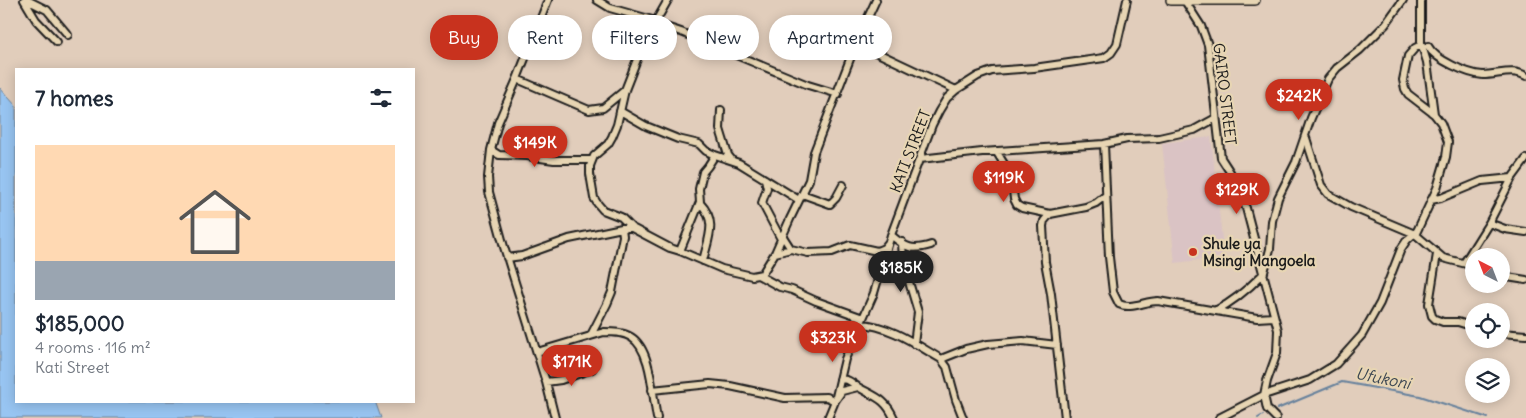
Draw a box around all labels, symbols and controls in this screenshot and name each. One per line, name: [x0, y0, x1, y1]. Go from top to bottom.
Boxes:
chip: Buy: [430, 15, 498, 60]
chip: Rent: [508, 15, 582, 60]
chip: Filters: [592, 15, 677, 60]
chip: New: [687, 15, 759, 60]
chip: Apartment: [769, 15, 892, 60]
street label: GAIRO STREET: [1209, 42, 1241, 146]
pin: $242K: [1264, 78, 1334, 121]
icon: filters: [367, 84, 395, 112]
text: 7 homes: [35, 85, 114, 112]
text: $242K: [1276, 85, 1322, 105]
street label: KATI STREET: [885, 107, 935, 195]
pin: $149K: [500, 126, 570, 168]
text: $149K: [513, 132, 557, 152]
pin: $119K: [969, 160, 1039, 203]
text: $119K: [984, 167, 1024, 187]
pin: $129K: [1202, 172, 1272, 215]
icon: home: [170, 177, 260, 267]
text: $129K: [1216, 179, 1258, 199]
place label: Shule ya Msingi Mangoela: [1203, 234, 1316, 271]
marker: Shule ya Msingi Mangoela: [1187, 246, 1199, 258]
north arrow: [1465, 248, 1510, 292]
map controls: [1465, 248, 1510, 403]
pin: $185K: [866, 250, 936, 293]
text: $185K: [879, 257, 923, 277]
button: locate: [1465, 303, 1510, 348]
text: $185,000: [35, 310, 125, 337]
pin: $323K: [798, 320, 868, 363]
text: $323K: [810, 327, 856, 347]
text: 4 rooms · 116 m²: [35, 337, 151, 357]
pin: $171K: [537, 344, 607, 387]
text: $171K: [552, 351, 592, 371]
text: Kati Street: [35, 357, 109, 377]
button: layers: [1465, 358, 1510, 403]
water label: Ufukoni: [1354, 363, 1414, 394]

